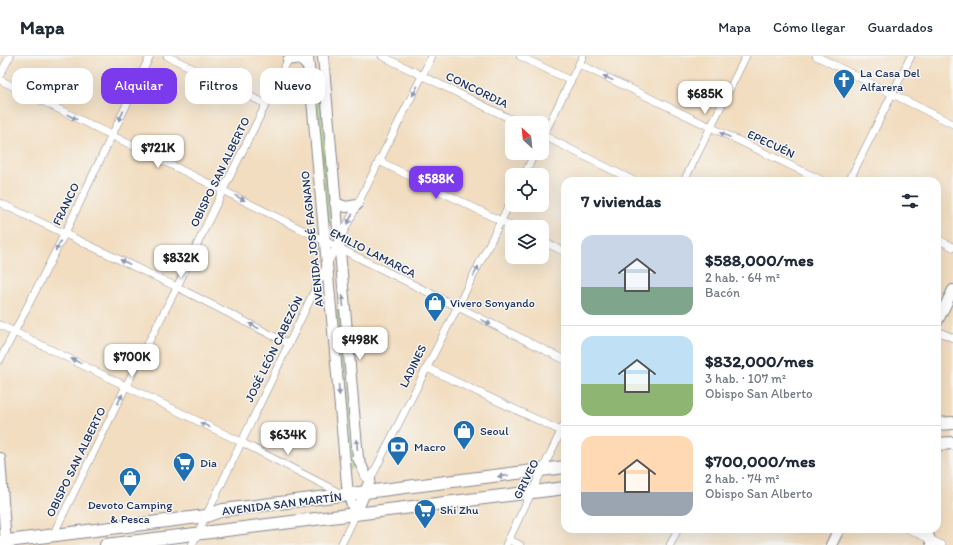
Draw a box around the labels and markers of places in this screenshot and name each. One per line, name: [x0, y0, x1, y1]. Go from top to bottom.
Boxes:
place label: La Casa Del Alfarera: [860, 66, 921, 94]
church icon: La Casa Del Alfarera: [831, 67, 857, 100]
pin: $685K: [677, 81, 733, 115]
pin: $721K: [130, 135, 186, 169]
pin: $588K: [408, 166, 464, 200]
pin: $832K: [153, 245, 209, 279]
shop icon: Vivero Sonyando: [422, 290, 448, 323]
place label: Vivero Sonyando: [450, 296, 535, 310]
pin: $498K: [332, 327, 388, 361]
pin: $700K: [104, 344, 160, 378]
shop icon: Seoul: [451, 418, 477, 451]
pin: $634K: [260, 422, 316, 456]
place label: Seoul: [480, 424, 509, 438]
bank icon: Macro: [385, 434, 411, 467]
place label: Macro: [414, 440, 446, 454]
supermarket icon: Dia: [171, 450, 197, 483]
place label: Dia: [200, 456, 217, 470]
shop icon: Devoto Camping & Pesca: [117, 465, 143, 498]
supermarket icon: Shi Zhu: [412, 497, 438, 530]
place label: Devoto Camping & Pesca: [88, 498, 173, 526]
place label: Shi Zhu: [440, 503, 479, 517]

